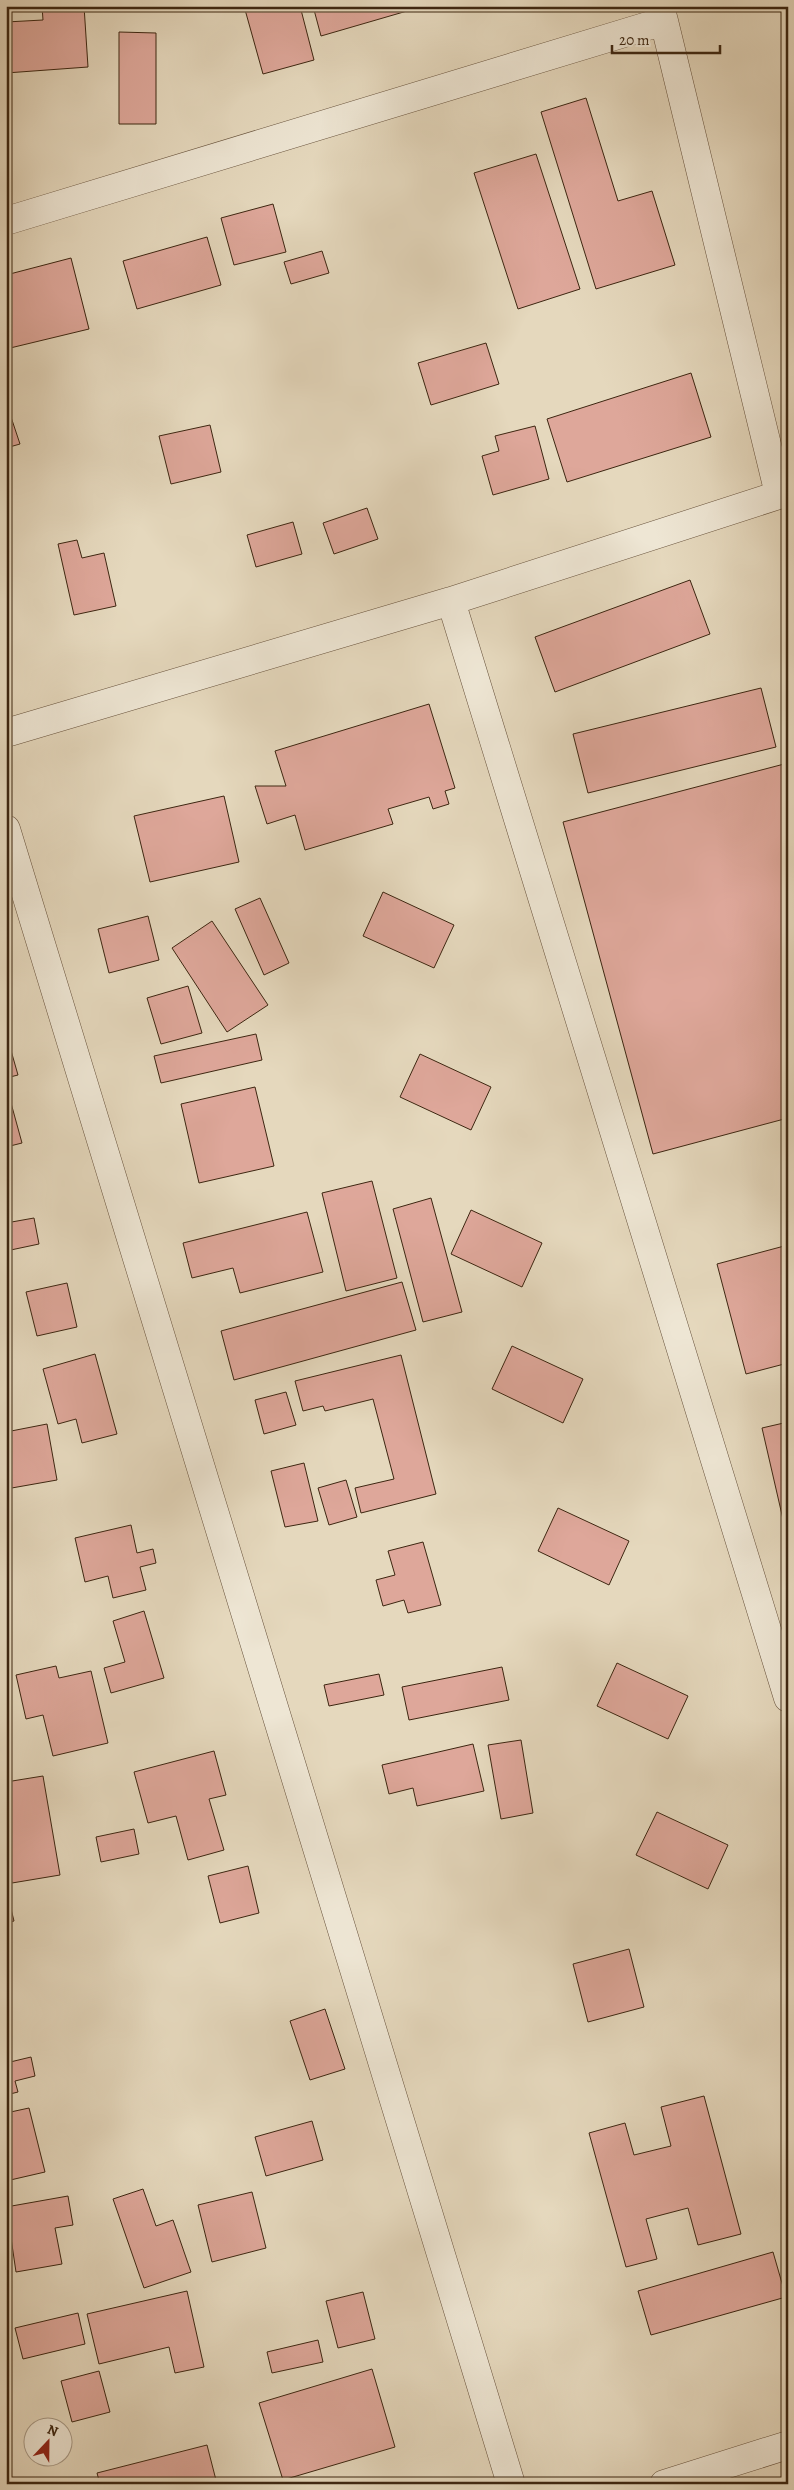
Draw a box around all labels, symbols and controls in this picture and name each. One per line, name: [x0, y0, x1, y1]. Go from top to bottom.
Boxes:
scale bar: [612, 22, 719, 54]
text: 20 m: [619, 30, 650, 50]
north arrow: [22, 2418, 72, 2468]
text: N: [44, 2420, 61, 2441]

